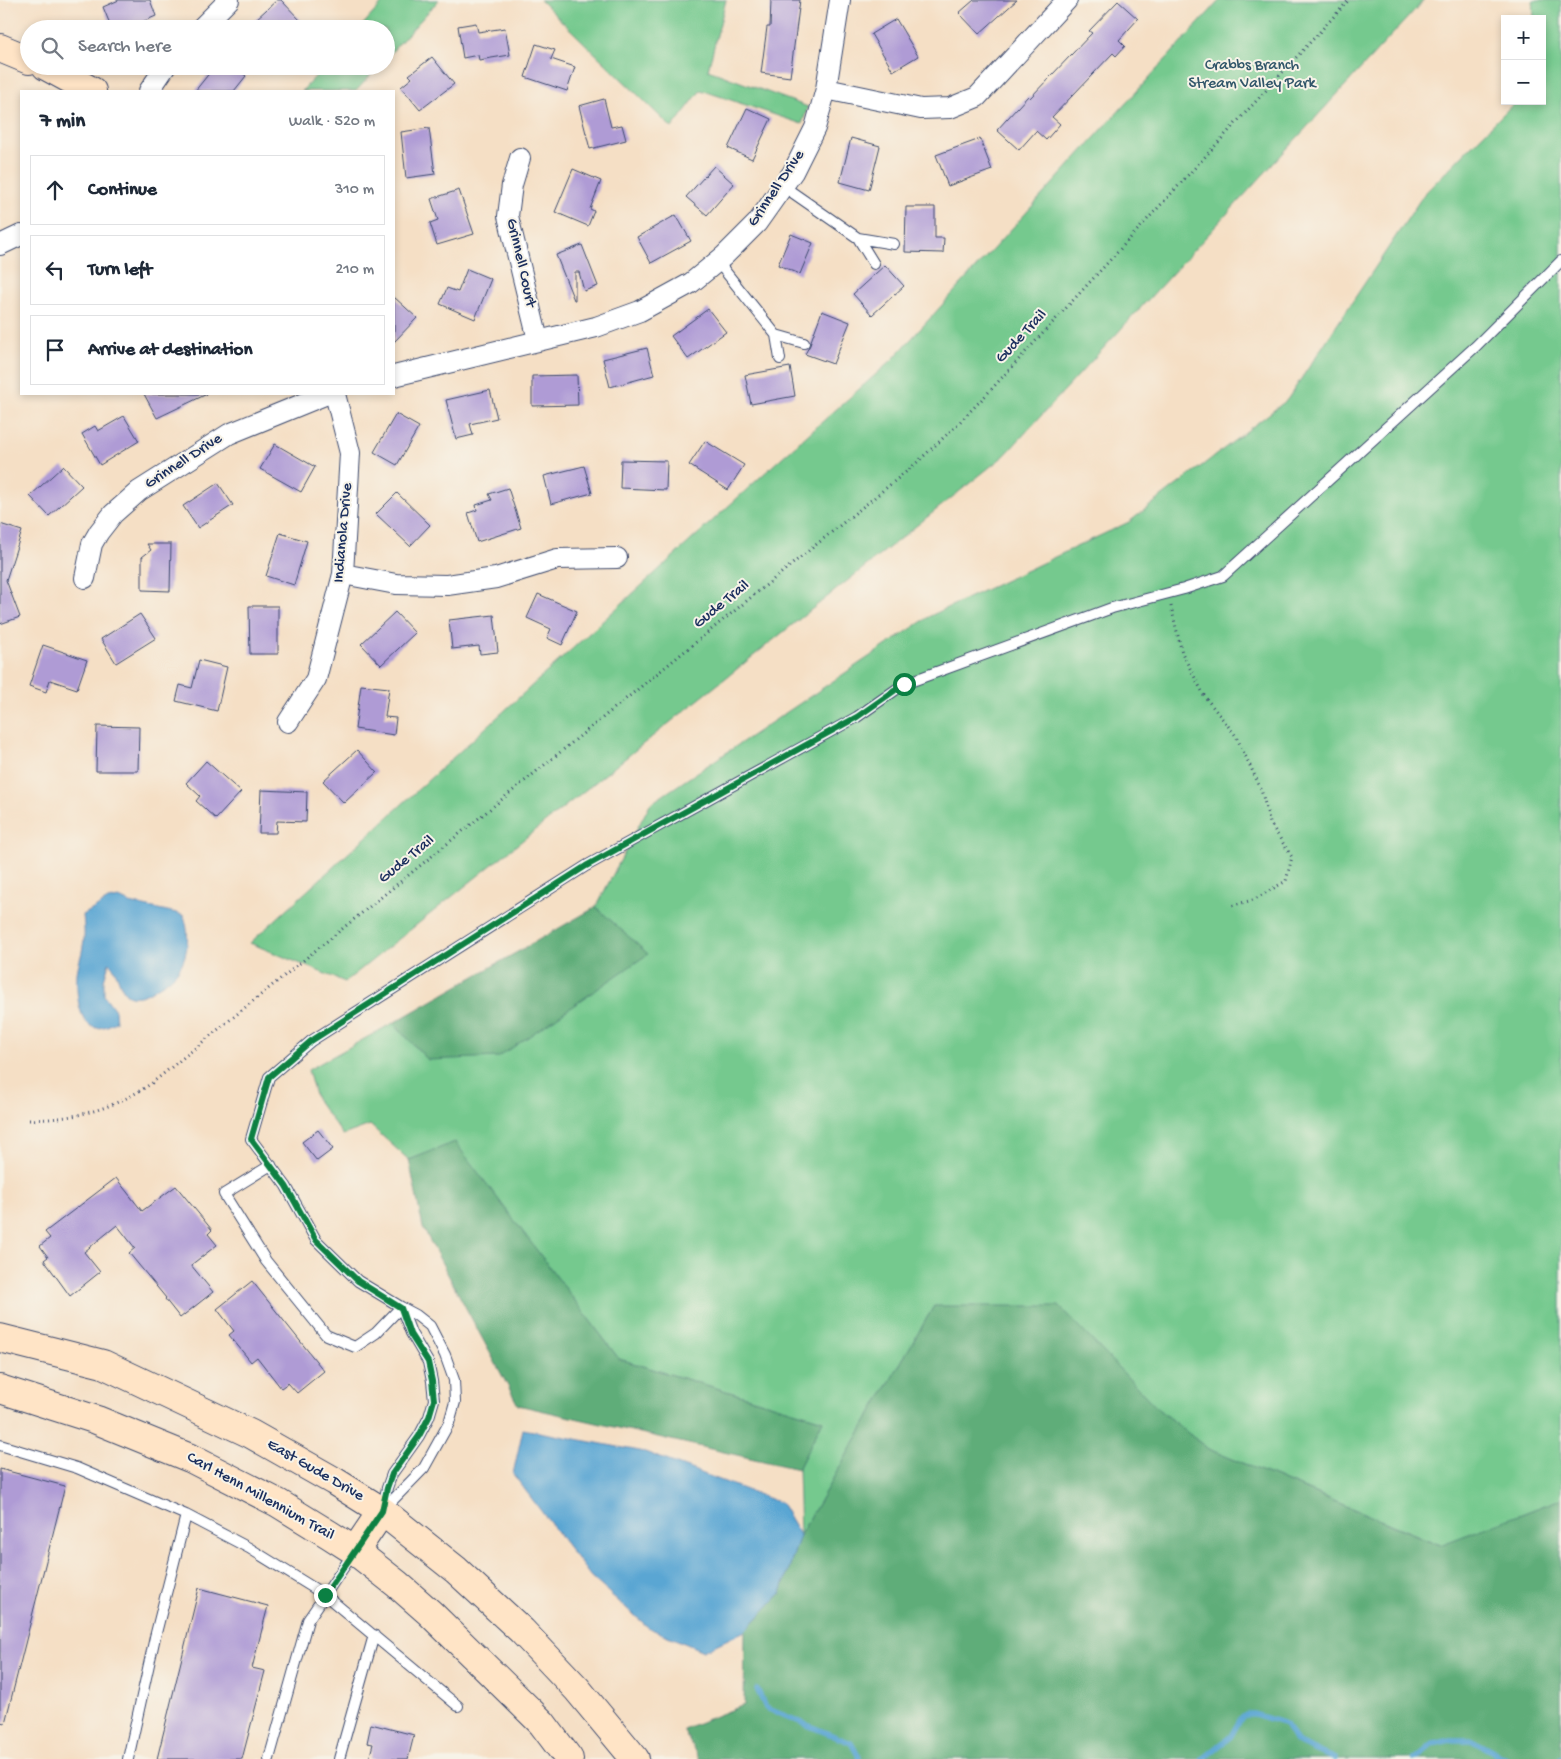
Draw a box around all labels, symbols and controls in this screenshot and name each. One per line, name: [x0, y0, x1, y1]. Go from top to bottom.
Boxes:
map controls: [1501, 15, 1546, 105]
button: +: [1501, 15, 1546, 60]
search box: [20, 20, 395, 75]
icon: search: [38, 34, 66, 62]
text: Search here: [78, 36, 172, 59]
park label: Crabbs Branch Stream Valley Park: [1188, 57, 1317, 94]
button: −: [1501, 60, 1546, 105]
text: 7 min: [40, 110, 85, 135]
text: Walk · 520 m: [289, 113, 375, 132]
street label: Grinnell Drive: [744, 146, 810, 231]
icon: ahead: [41, 176, 69, 204]
text: Continue: [88, 179, 157, 202]
text: 310 m: [335, 181, 374, 200]
street label: Grinnell Court: [501, 217, 540, 311]
icon: left: [41, 256, 69, 284]
text: Turn left: [88, 259, 152, 282]
text: 210 m: [335, 261, 374, 280]
street label: Gude Trail: [992, 306, 1052, 368]
icon: arrive: [41, 336, 69, 364]
text: Arrive at destination: [88, 339, 252, 362]
street label: Grinnell Drive: [142, 430, 227, 494]
street label: Indianola Drive: [330, 482, 358, 584]
street label: Gude Trail: [690, 577, 754, 633]
route start: [893, 673, 916, 696]
street label: Gude Trail: [375, 832, 439, 888]
street label: East Gude Drive: [263, 1436, 368, 1507]
street label: Carl Henn Millennium Trail: [183, 1448, 337, 1546]
route end: [314, 1584, 337, 1607]

